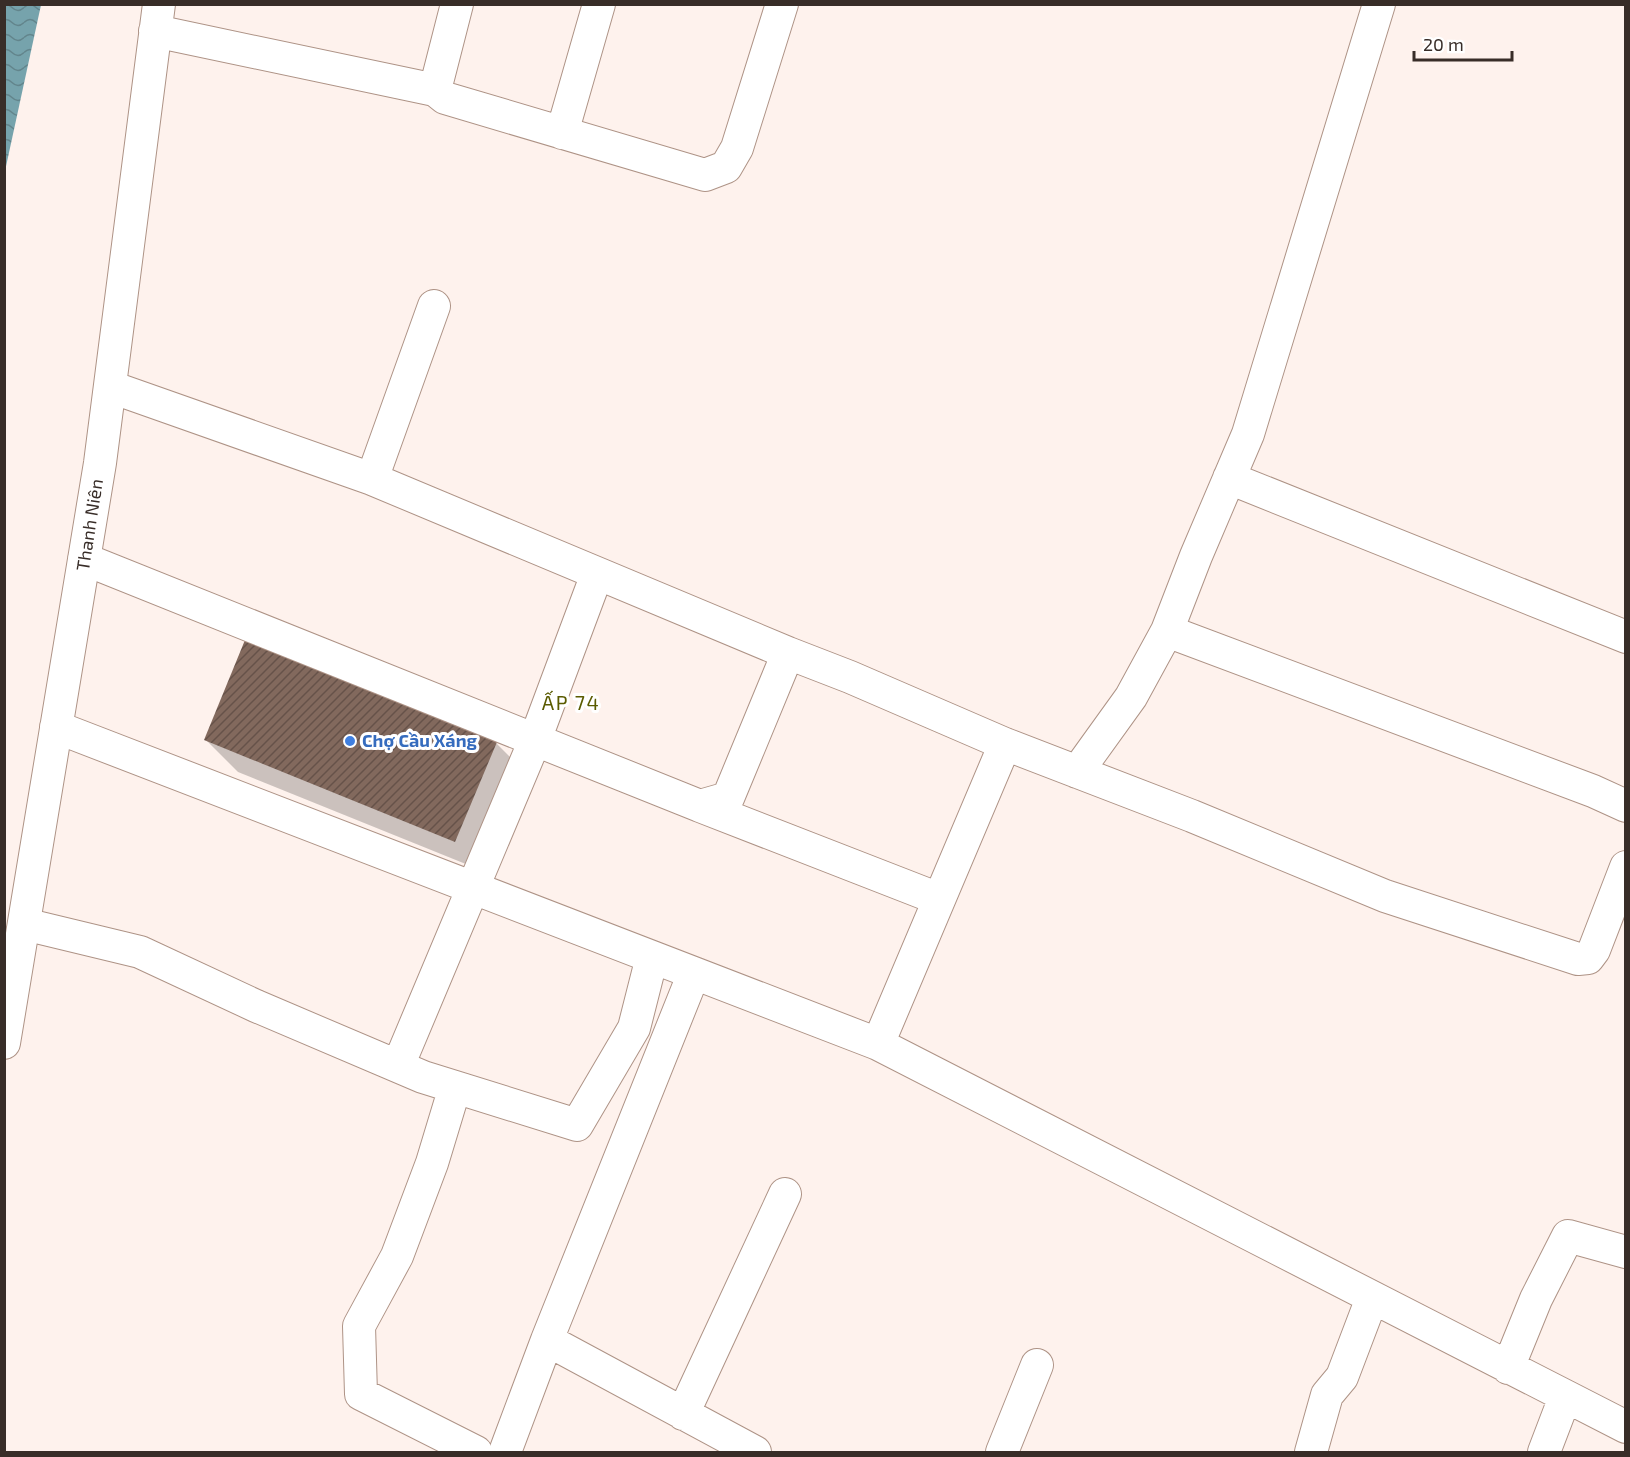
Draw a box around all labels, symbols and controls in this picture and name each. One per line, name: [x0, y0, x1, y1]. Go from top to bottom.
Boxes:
scale bar: [1414, 24, 1512, 62]
text: 20 m: [1423, 33, 1464, 55]
street label: Thanh Niên: [71, 477, 107, 572]
district label: ẤP 74: [542, 690, 600, 714]
place label: Chợ Cầu Xáng: [362, 729, 477, 751]
marker: Chợ Cầu Xáng: [343, 734, 357, 748]

